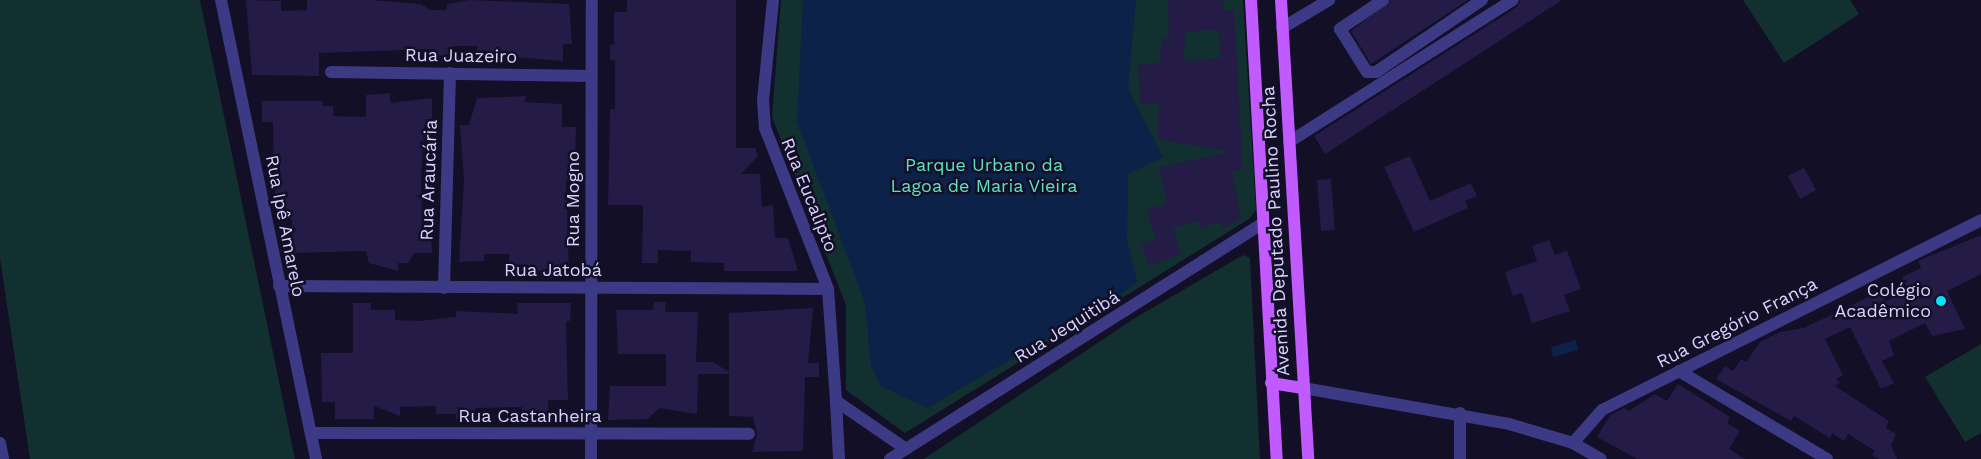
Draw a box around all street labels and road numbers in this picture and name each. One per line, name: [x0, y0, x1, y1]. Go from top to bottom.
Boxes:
street label: Rua Juazeiro: [404, 44, 518, 68]
street label: Avenida Deputado Paulino Rocha: [1258, 85, 1294, 377]
street label: Rua Araucária: [416, 119, 442, 241]
street label: Rua Eucalipto: [776, 135, 842, 255]
street label: Rua Mogno: [562, 151, 584, 247]
street label: Rua Ipê Amarelo: [261, 153, 309, 299]
street label: Rua Jatobá: [504, 259, 602, 281]
street label: Rua Gregório França: [1653, 273, 1821, 373]
street label: Rua Jequitibá: [1010, 286, 1124, 368]
street label: Rua Castanheira: [458, 405, 602, 427]

